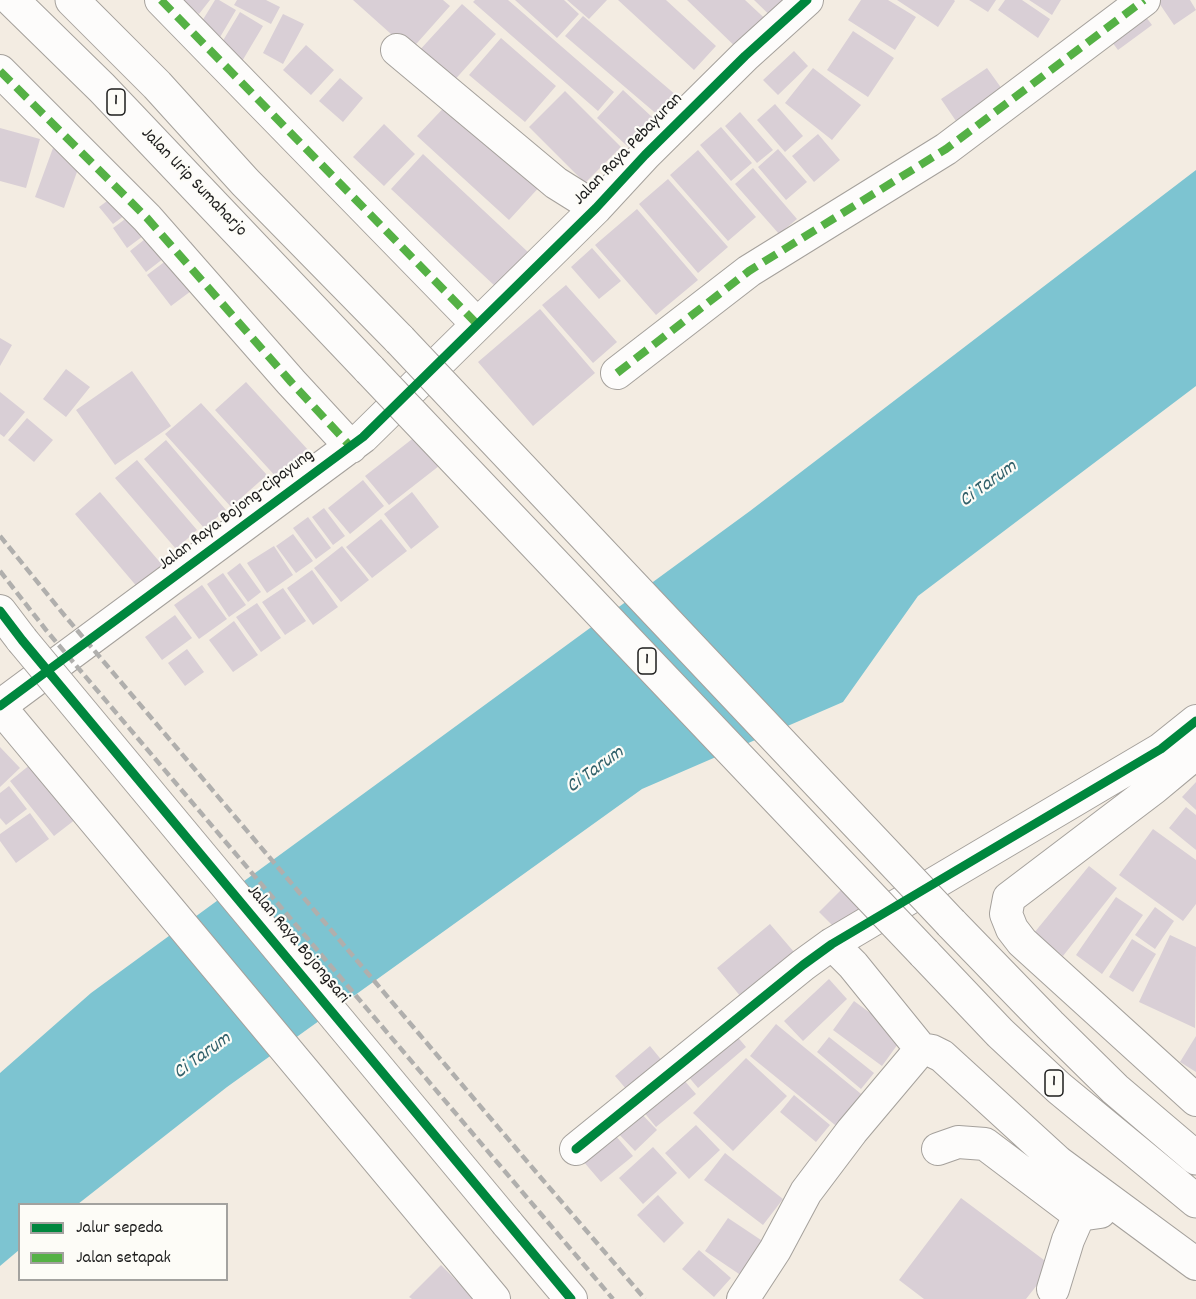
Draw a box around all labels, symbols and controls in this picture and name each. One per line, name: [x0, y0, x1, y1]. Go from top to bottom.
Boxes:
road number: 1: [107, 89, 125, 115]
street label: Jalan Raya Pebayuran: [570, 89, 688, 211]
street label: Jalan Urip Sumaharjo: [135, 124, 251, 242]
street label: Jalan Raya Bojong-Cipayung: [155, 445, 319, 577]
water label: Ci Tarum: [956, 456, 1022, 514]
road number: 1: [638, 648, 656, 674]
water label: Ci Tarum: [563, 742, 629, 800]
street label: Jalan Raya Bojongsari: [241, 881, 353, 1009]
water label: Ci Tarum: [170, 1028, 236, 1086]
road number: 1: [1045, 1070, 1063, 1096]
legend: [18, 1203, 228, 1281]
text: Jalur sepeda: [76, 1216, 162, 1241]
text: Jalan setapak: [76, 1246, 171, 1271]

